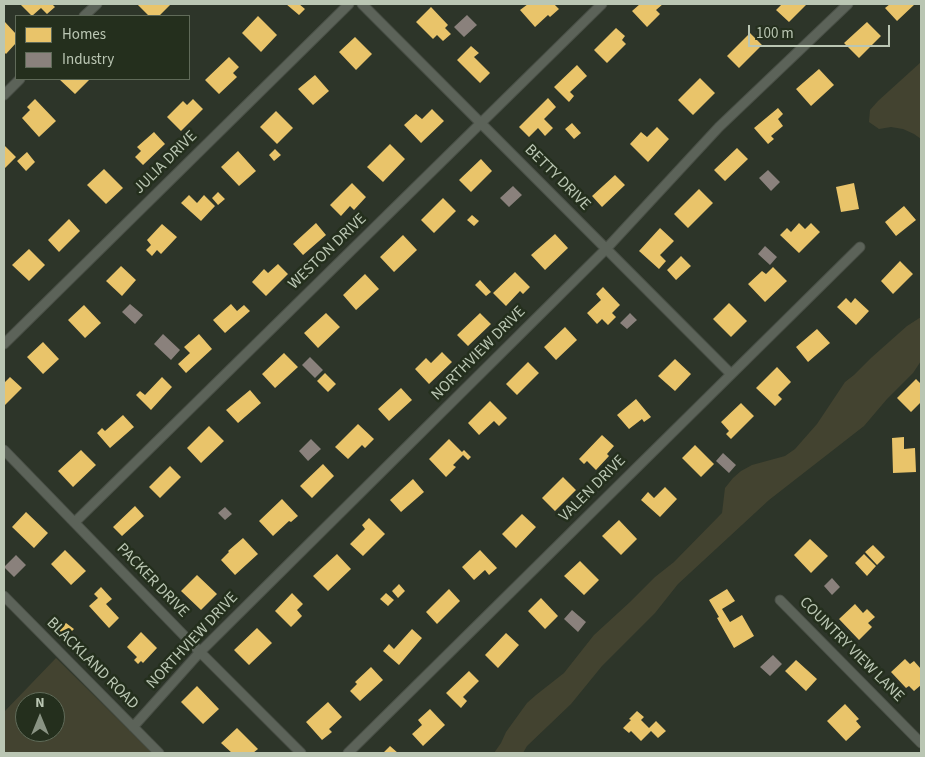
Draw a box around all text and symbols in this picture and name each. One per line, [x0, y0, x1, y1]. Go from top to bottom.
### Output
legend [15, 15, 190, 80]
scale bar [750, 15, 892, 47]
text: 100 m [756, 23, 794, 44]
text: Homes [62, 24, 106, 45]
text: Industry [62, 49, 114, 70]
street label: JULIA DRIVE [130, 127, 202, 199]
street label: BETTY DRIVE [520, 141, 594, 215]
street label: WESTON DRIVE [285, 210, 371, 294]
street label: NORTHVIEW DRIVE [428, 303, 530, 405]
street label: VALEN DRIVE [556, 452, 630, 526]
street label: PACKER DRIVE [112, 540, 192, 622]
street label: NORTHVIEW DRIVE [143, 589, 243, 693]
street label: COUNTRY VIEW LANE [795, 594, 907, 706]
street label: BLACKLAND ROAD [42, 614, 142, 714]
north arrow [15, 692, 65, 742]
text: N [35, 693, 45, 713]

